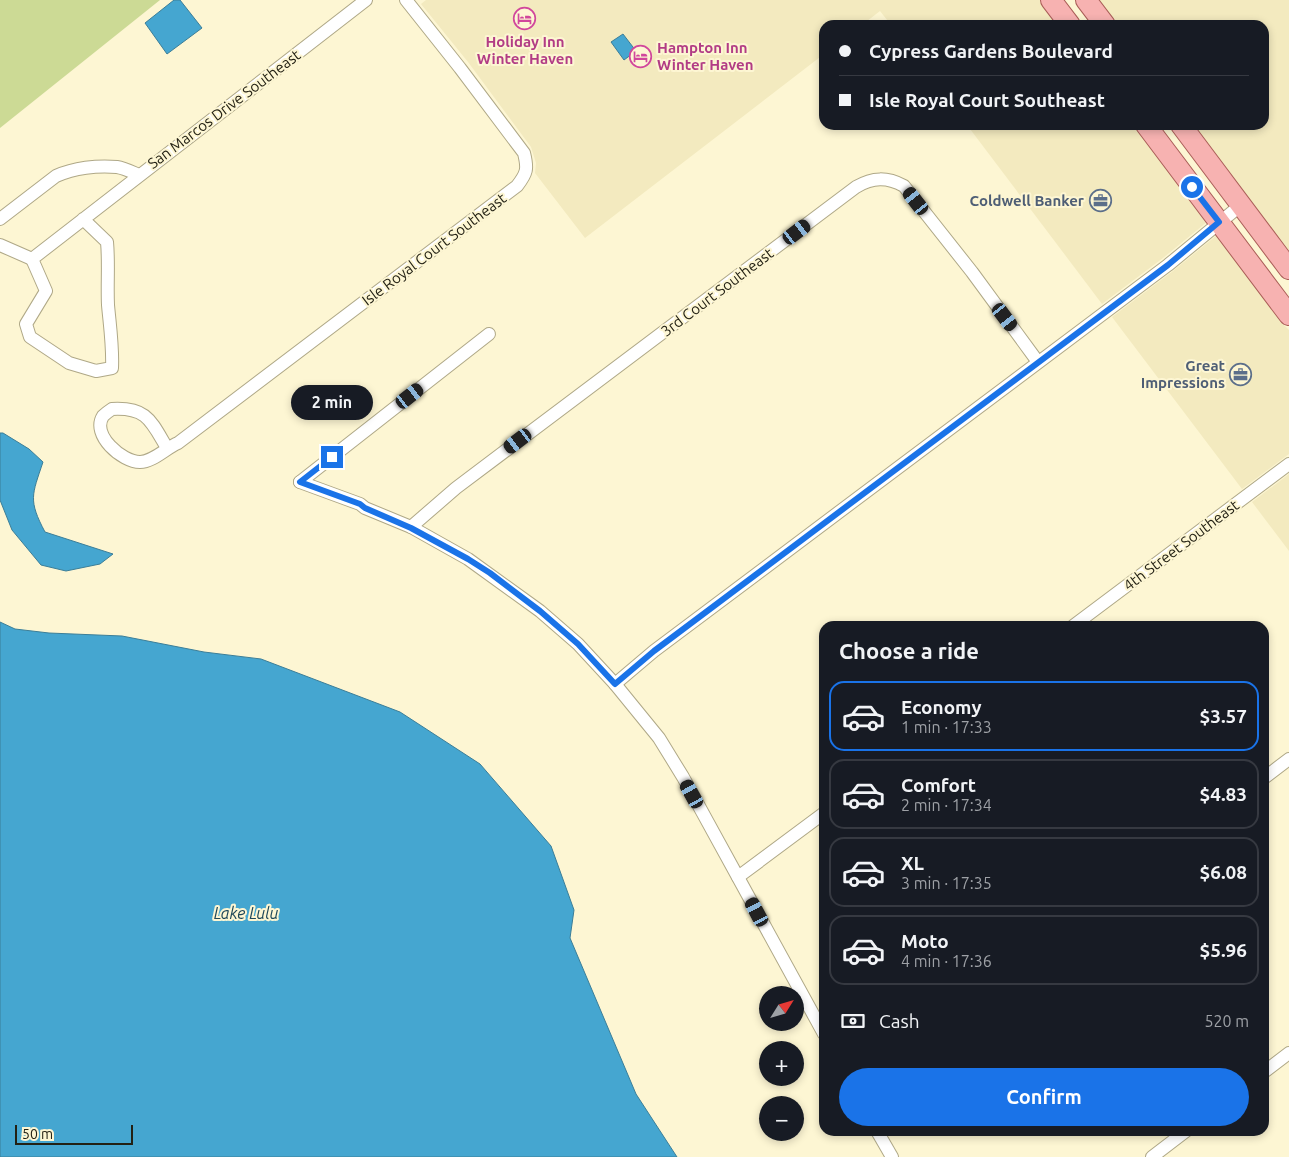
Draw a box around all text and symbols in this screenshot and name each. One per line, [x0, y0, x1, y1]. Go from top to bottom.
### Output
hotel icon: Holiday Inn Winter Haven [513, 6, 537, 30]
place label: Holiday Inn Winter Haven [477, 33, 573, 67]
place label: Hampton Inn Winter Haven [657, 39, 753, 73]
text: Cypress Gardens Boulevard [869, 40, 1113, 62]
hotel icon: Hampton Inn Winter Haven [629, 44, 653, 68]
street label: San Marcos Drive Southeast [144, 46, 304, 172]
text: Isle Royal Court Southeast [869, 89, 1105, 111]
route start [1181, 176, 1203, 198]
car [900, 185, 931, 217]
office icon: Coldwell Banker [1088, 188, 1112, 212]
street label: Isle Royal Court Southeast [359, 189, 509, 309]
place label: Coldwell Banker [970, 192, 1085, 209]
car [780, 217, 813, 247]
street label: 3rd Court Southeast [658, 244, 776, 340]
car [989, 301, 1020, 333]
place label: Great Impressions [1141, 357, 1226, 391]
office icon: Great Impressions [1229, 362, 1253, 386]
car [393, 381, 426, 411]
callout: 2 min [291, 384, 373, 420]
text: 2 min [312, 393, 352, 411]
car [501, 426, 534, 456]
route end [321, 446, 343, 468]
street label: 4th Street Southeast [1120, 496, 1242, 594]
text: Choose a ride [839, 638, 979, 663]
icon: car [841, 694, 886, 739]
text: Economy [901, 696, 982, 718]
text: $3.57 [1199, 705, 1247, 727]
text: 1 min · 17:33 [901, 718, 992, 736]
icon: car [841, 772, 886, 817]
text: Comfort [901, 774, 976, 796]
car [678, 777, 705, 811]
text: $4.83 [1199, 783, 1247, 805]
text: 2 min · 17:34 [901, 796, 992, 814]
icon: car [841, 850, 886, 895]
text: XL [901, 852, 924, 874]
text: $6.08 [1199, 861, 1247, 883]
text: 3 min · 17:35 [901, 874, 992, 892]
car [743, 895, 770, 929]
water label: Lake Lulu [214, 904, 279, 922]
icon: car [841, 928, 886, 973]
text: Moto [901, 930, 949, 952]
text: $5.96 [1199, 939, 1247, 961]
text: 4 min · 17:36 [901, 952, 992, 970]
north arrow [759, 986, 804, 1031]
map controls [759, 986, 804, 1141]
icon: cash [839, 1007, 867, 1035]
text: Cash [879, 1010, 920, 1032]
text: 520 m [1204, 1012, 1249, 1030]
button: + [759, 1041, 804, 1086]
button: Confirm [839, 1068, 1249, 1126]
button: − [759, 1096, 804, 1141]
scale bar [15, 1122, 132, 1145]
text: 50 m [22, 1126, 53, 1142]

